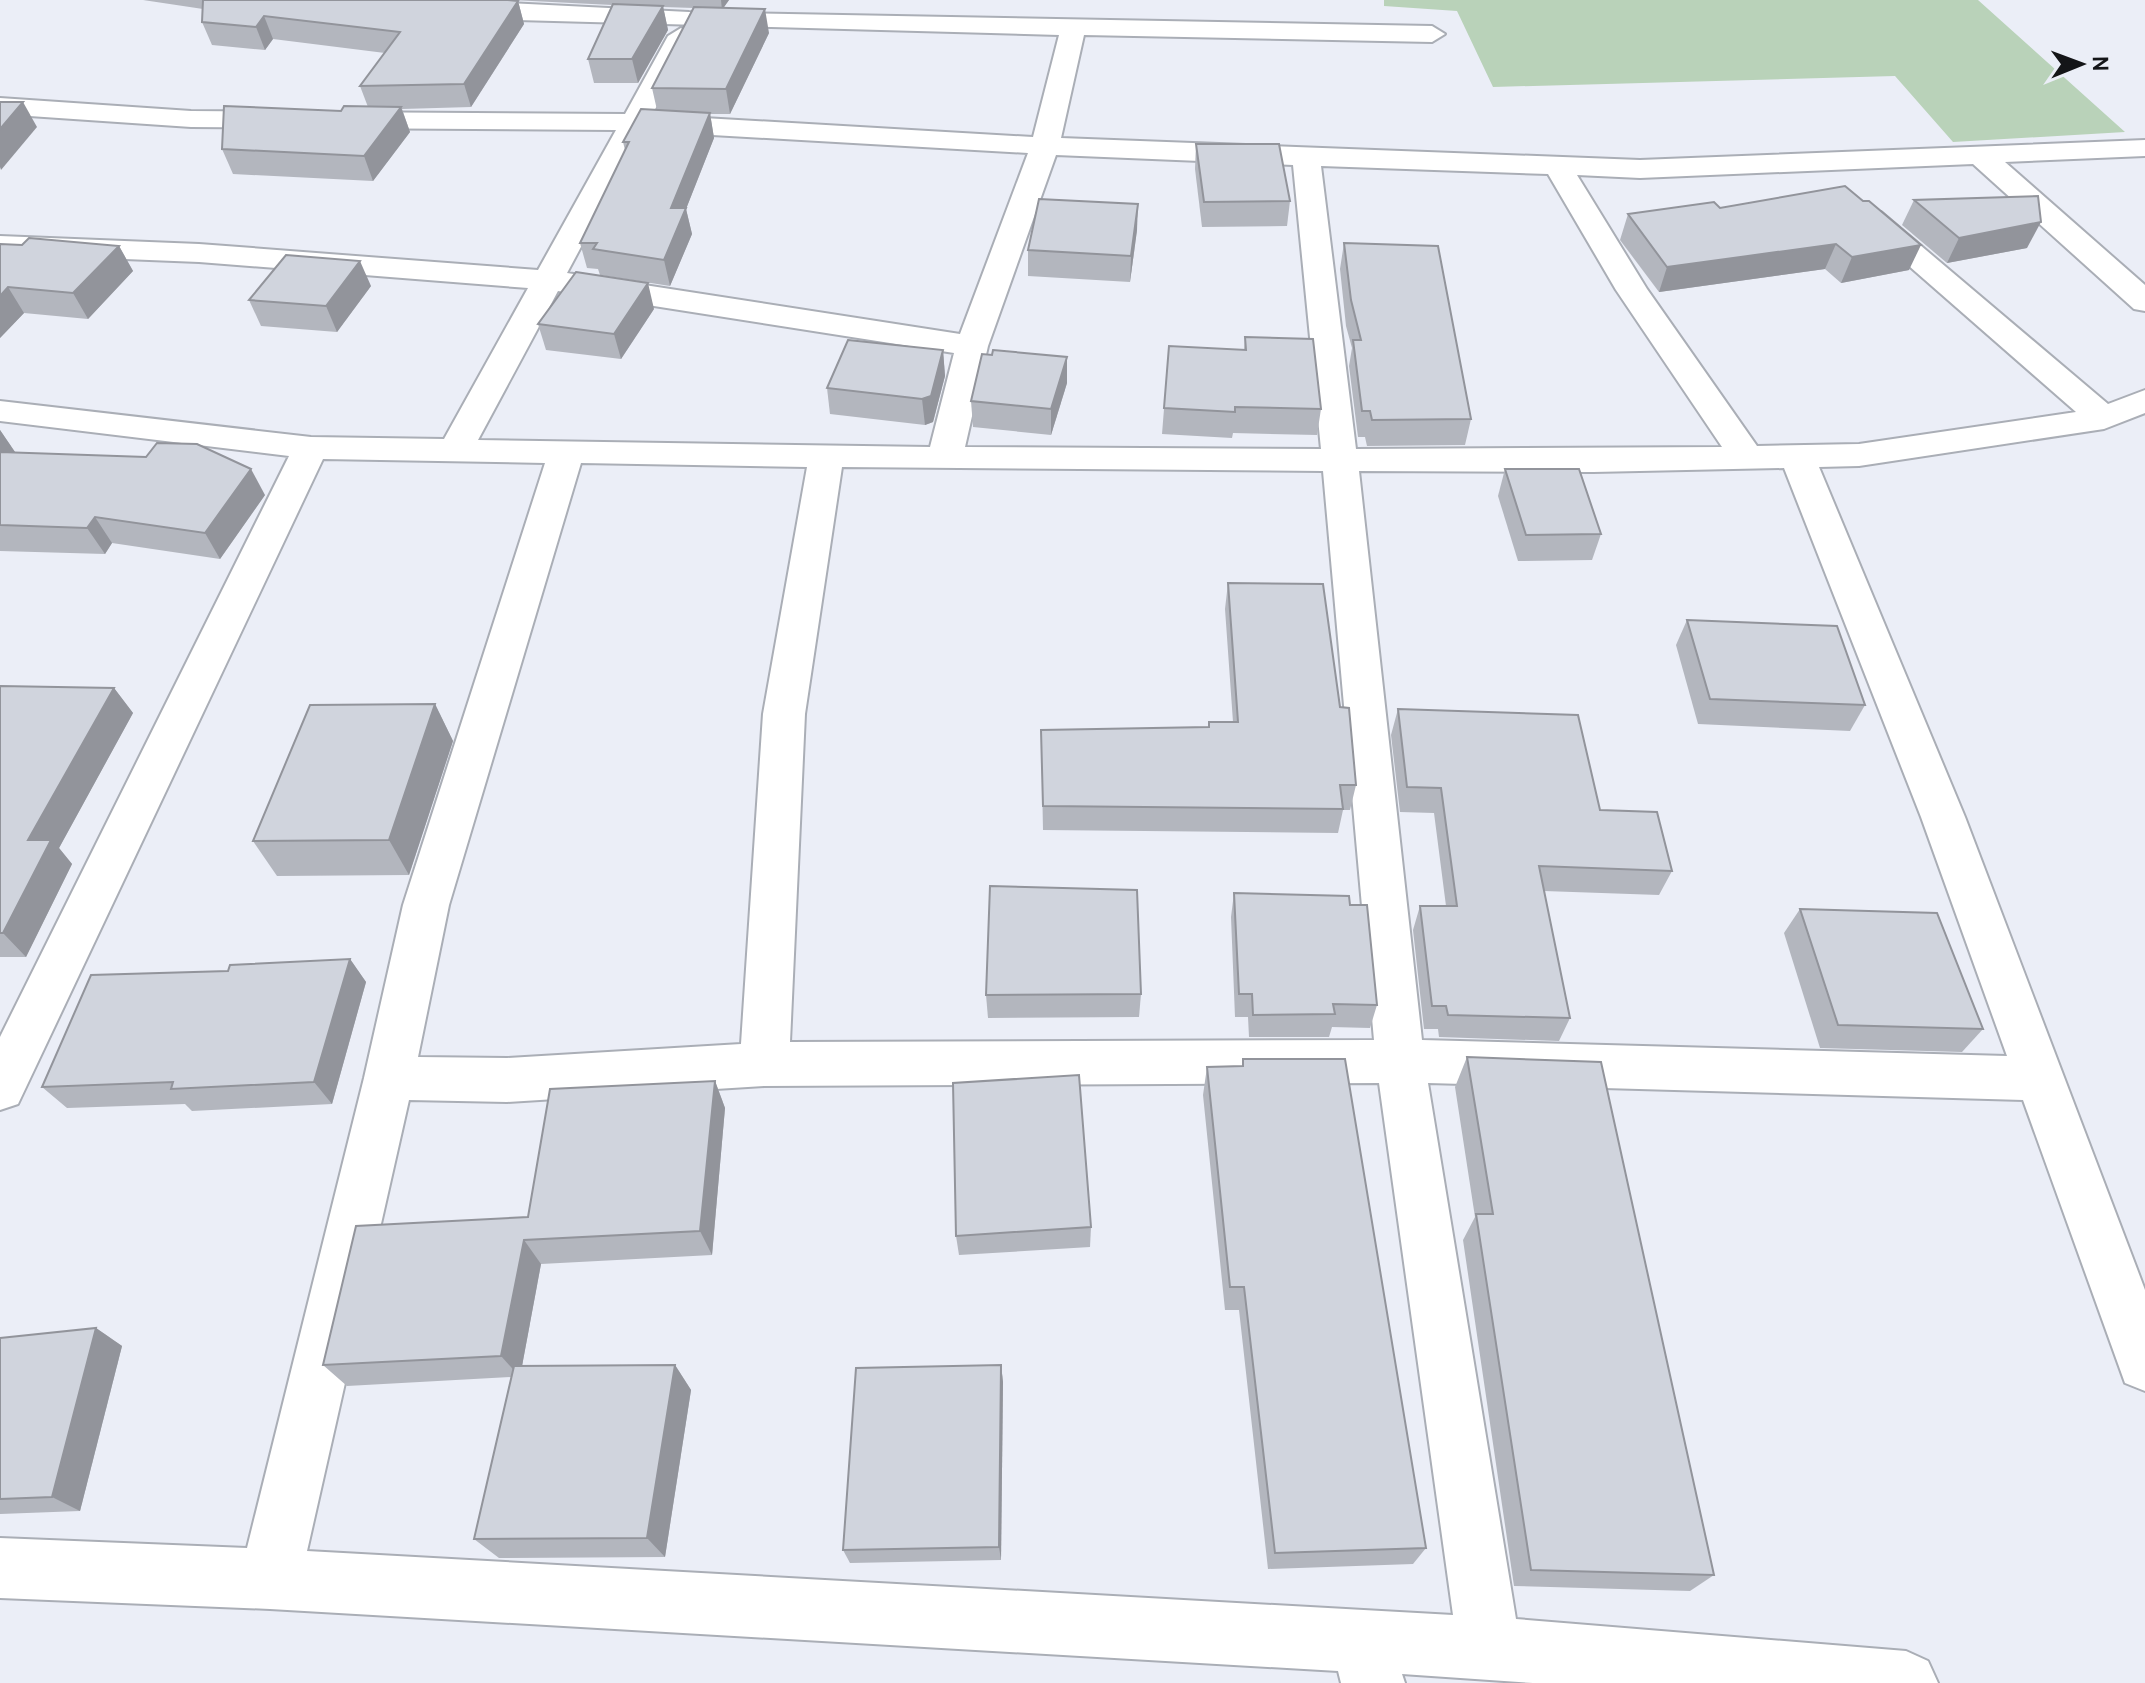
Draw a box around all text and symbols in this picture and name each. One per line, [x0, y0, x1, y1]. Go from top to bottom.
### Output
north arrow [2041, 24, 2121, 104]
text: N [2087, 56, 2114, 72]

